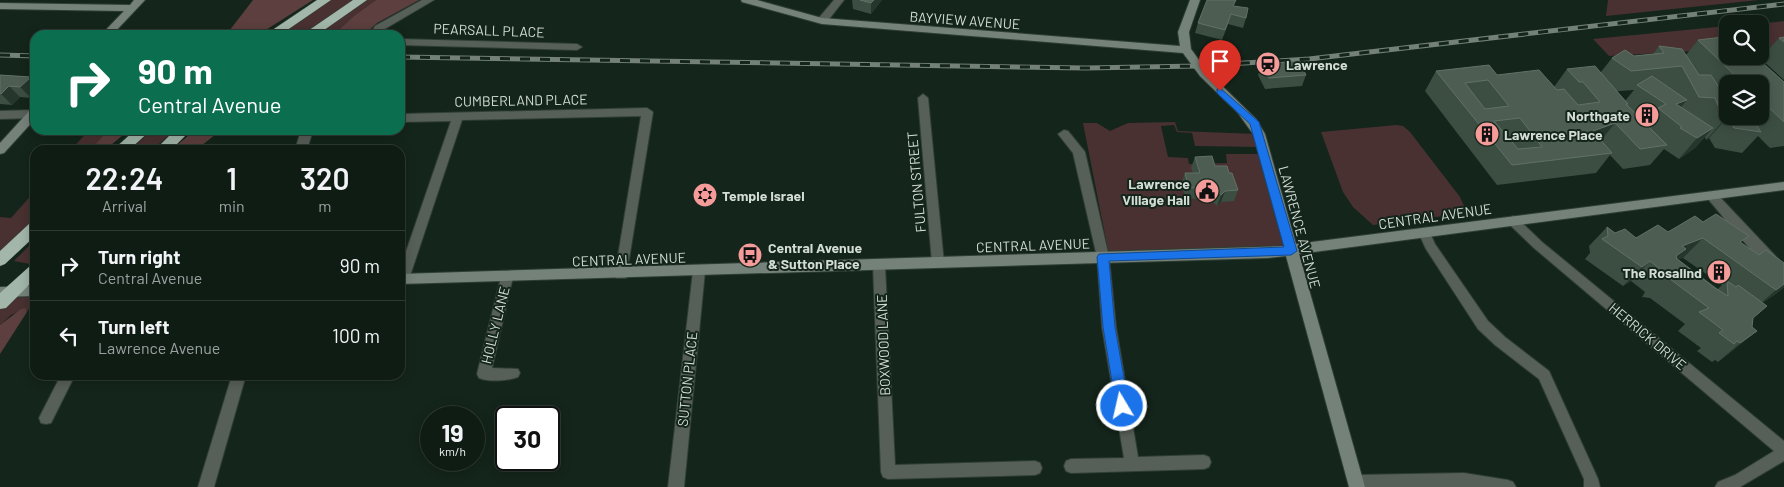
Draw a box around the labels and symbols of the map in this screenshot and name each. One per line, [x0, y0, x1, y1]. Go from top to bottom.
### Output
street label: BAYVIEW AVENUE [909, 8, 1021, 32]
street label: PEARSALL PLACE [433, 20, 545, 40]
pin [1199, 40, 1241, 91]
station icon: Lawrence [1255, 51, 1281, 77]
place label: Lawrence [1286, 56, 1348, 73]
street label: CUMBERLAND PLACE [454, 90, 588, 110]
building icon: Northgate [1634, 102, 1660, 128]
place label: Northgate [1567, 107, 1630, 124]
building icon: Lawrence Place [1474, 121, 1500, 147]
place label: Lawrence Place [1504, 126, 1603, 143]
street label: FULTON STREET [903, 131, 929, 233]
street label: LAWRENCE AVENUE [1275, 164, 1325, 290]
place label: Lawrence Village Hall [1122, 175, 1190, 208]
public building icon: Lawrence Village Hall [1194, 178, 1220, 204]
synagogue icon: Temple Israel [692, 182, 718, 208]
place label: Temple Israel [722, 187, 805, 204]
street label: CENTRAL AVENUE [1377, 200, 1493, 232]
street label: CENTRAL AVENUE [976, 235, 1090, 255]
place label: Central Avenue & Sutton Place [768, 239, 862, 272]
bus stop icon: Central Avenue & Sutton Place [737, 242, 763, 268]
street label: CENTRAL AVENUE [572, 249, 686, 269]
building icon: The Rosalind [1706, 259, 1732, 285]
place label: The Rosalind [1623, 264, 1702, 281]
street label: HOLLY LANE [477, 285, 513, 365]
street label: BOXWOOD LANE [873, 294, 893, 396]
street label: HERRICK DRIVE [1606, 299, 1690, 373]
street label: SUTTON PLACE [674, 331, 700, 427]
position arrow [1095, 379, 1147, 431]
speed limit sign: 30 [495, 406, 560, 471]

